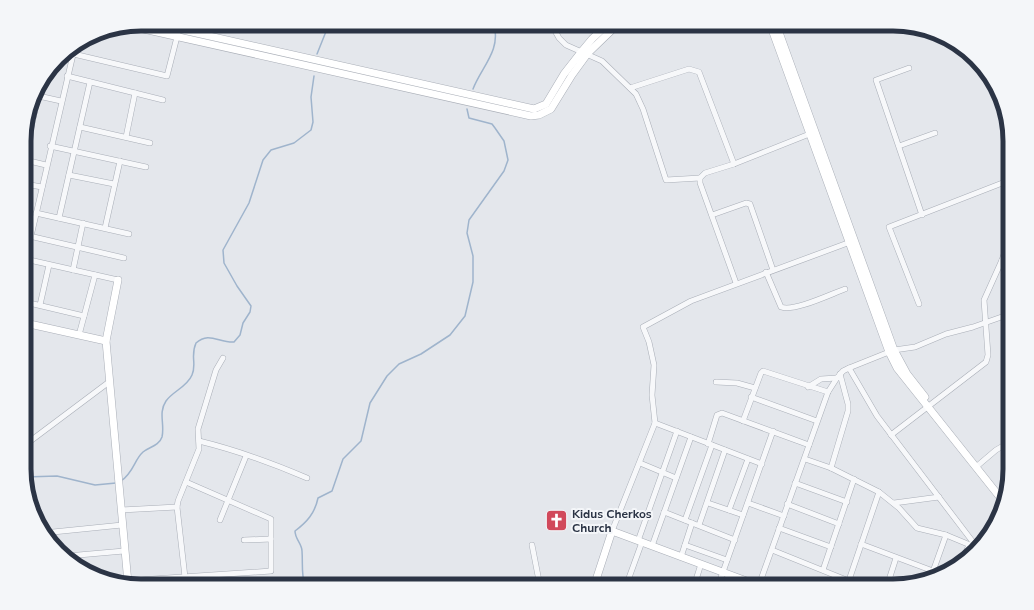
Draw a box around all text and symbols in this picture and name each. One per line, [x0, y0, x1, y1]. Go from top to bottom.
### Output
place label: Kidus Cherkos Church [572, 506, 652, 536]
church icon: Kidus Cherkos Church [543, 508, 569, 534]

